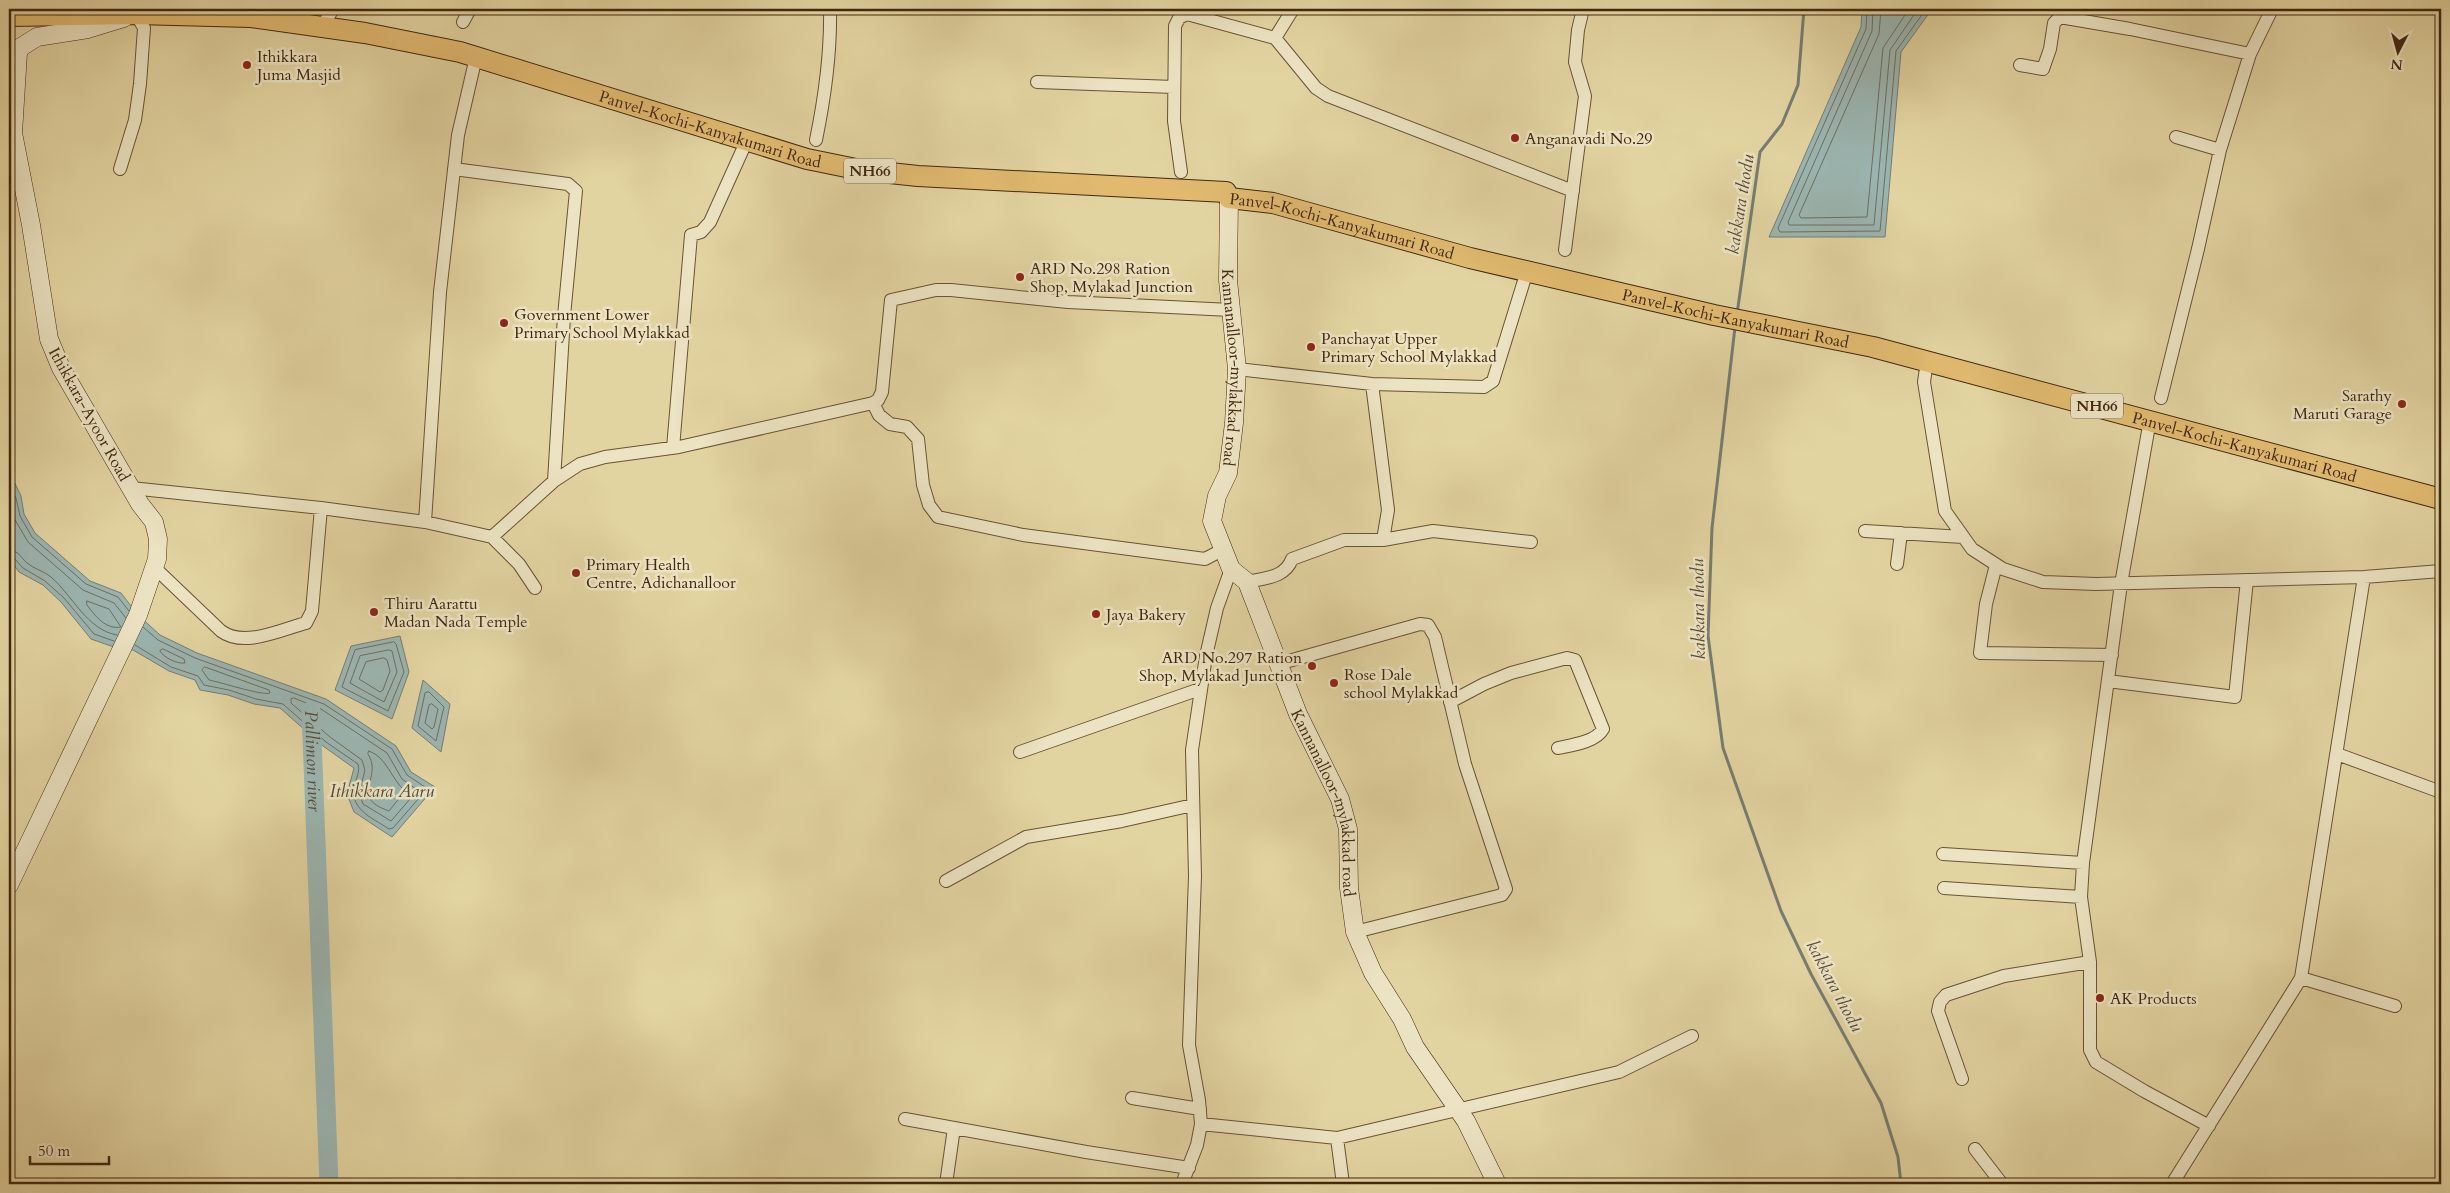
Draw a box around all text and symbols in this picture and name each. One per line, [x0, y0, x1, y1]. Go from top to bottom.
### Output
north arrow [2372, 28, 2422, 78]
place label: Ithikkara Juma Masjid [255, 46, 341, 86]
text: N [2390, 54, 2404, 75]
marker: Ithikkara Juma Masjid [241, 59, 253, 71]
street label: Panvel-Kochi-Kanyakumari Road [596, 86, 824, 174]
place label: Anganavadi No.29 [1525, 128, 1652, 150]
marker: Anganavadi No.29 [1509, 132, 1521, 144]
water label: kakkara thodu [1720, 152, 1761, 256]
road number: NH66 [844, 158, 896, 184]
street label: Panvel-Kochi-Kanyakumari Road [1228, 188, 1457, 265]
place label: ARD No.298 Ration Shop, Mylakad Junction [1030, 258, 1193, 298]
street label: Kannanalloor-mylakkad road [1216, 269, 1247, 468]
marker: ARD No.298 Ration Shop, Mylakad Junction [1014, 271, 1026, 283]
street label: Panvel-Kochi-Kanyakumari Road [1620, 284, 1851, 354]
place label: Government Lower Primary School Mylakkad [514, 304, 690, 344]
marker: Government Lower Primary School Mylakkad [498, 317, 510, 329]
place label: Panchayat Upper Primary School Mylakkad [1321, 328, 1497, 368]
marker: Panchayat Upper Primary School Mylakkad [1305, 341, 1317, 353]
street label: Ithikkara-Ayoor Road [43, 343, 135, 486]
place label: Sarathy Maruti Garage [2293, 385, 2393, 425]
road number: NH66 [2071, 394, 2123, 418]
marker: Sarathy Maruti Garage [2396, 398, 2408, 410]
street label: Panvel-Kochi-Kanyakumari Road [2130, 407, 2359, 488]
place label: Primary Health Centre, Adichanalloor [586, 554, 736, 594]
water label: kakkara thodu [1685, 558, 1712, 660]
marker: Primary Health Centre, Adichanalloor [570, 567, 582, 579]
place label: Thiru Aarattu Madan Nada Temple [384, 593, 527, 633]
place label: Jaya Bakery [1104, 604, 1186, 626]
marker: Thiru Aarattu Madan Nada Temple [368, 606, 380, 618]
marker: Jaya Bakery [1090, 608, 1102, 620]
place label: ARD No.297 Ration Shop, Mylakad Junction [1139, 647, 1302, 687]
marker: ARD No.297 Ration Shop, Mylakad Junction [1306, 660, 1318, 672]
place label: Rose Dale school Mylakkad [1344, 664, 1459, 704]
marker: Rose Dale school Mylakkad [1328, 677, 1340, 689]
street label: Kannanalloor-mylakkad road [1285, 705, 1360, 899]
water label: Pallimon river [298, 710, 327, 813]
water label: Ithikkara Aaru [330, 779, 434, 804]
water label: kakkara thodu [1800, 936, 1869, 1037]
place label: AK Products [2110, 988, 2197, 1010]
marker: AK Products [2094, 992, 2106, 1004]
scale bar [30, 1133, 109, 1165]
text: 50 m [38, 1141, 70, 1161]

